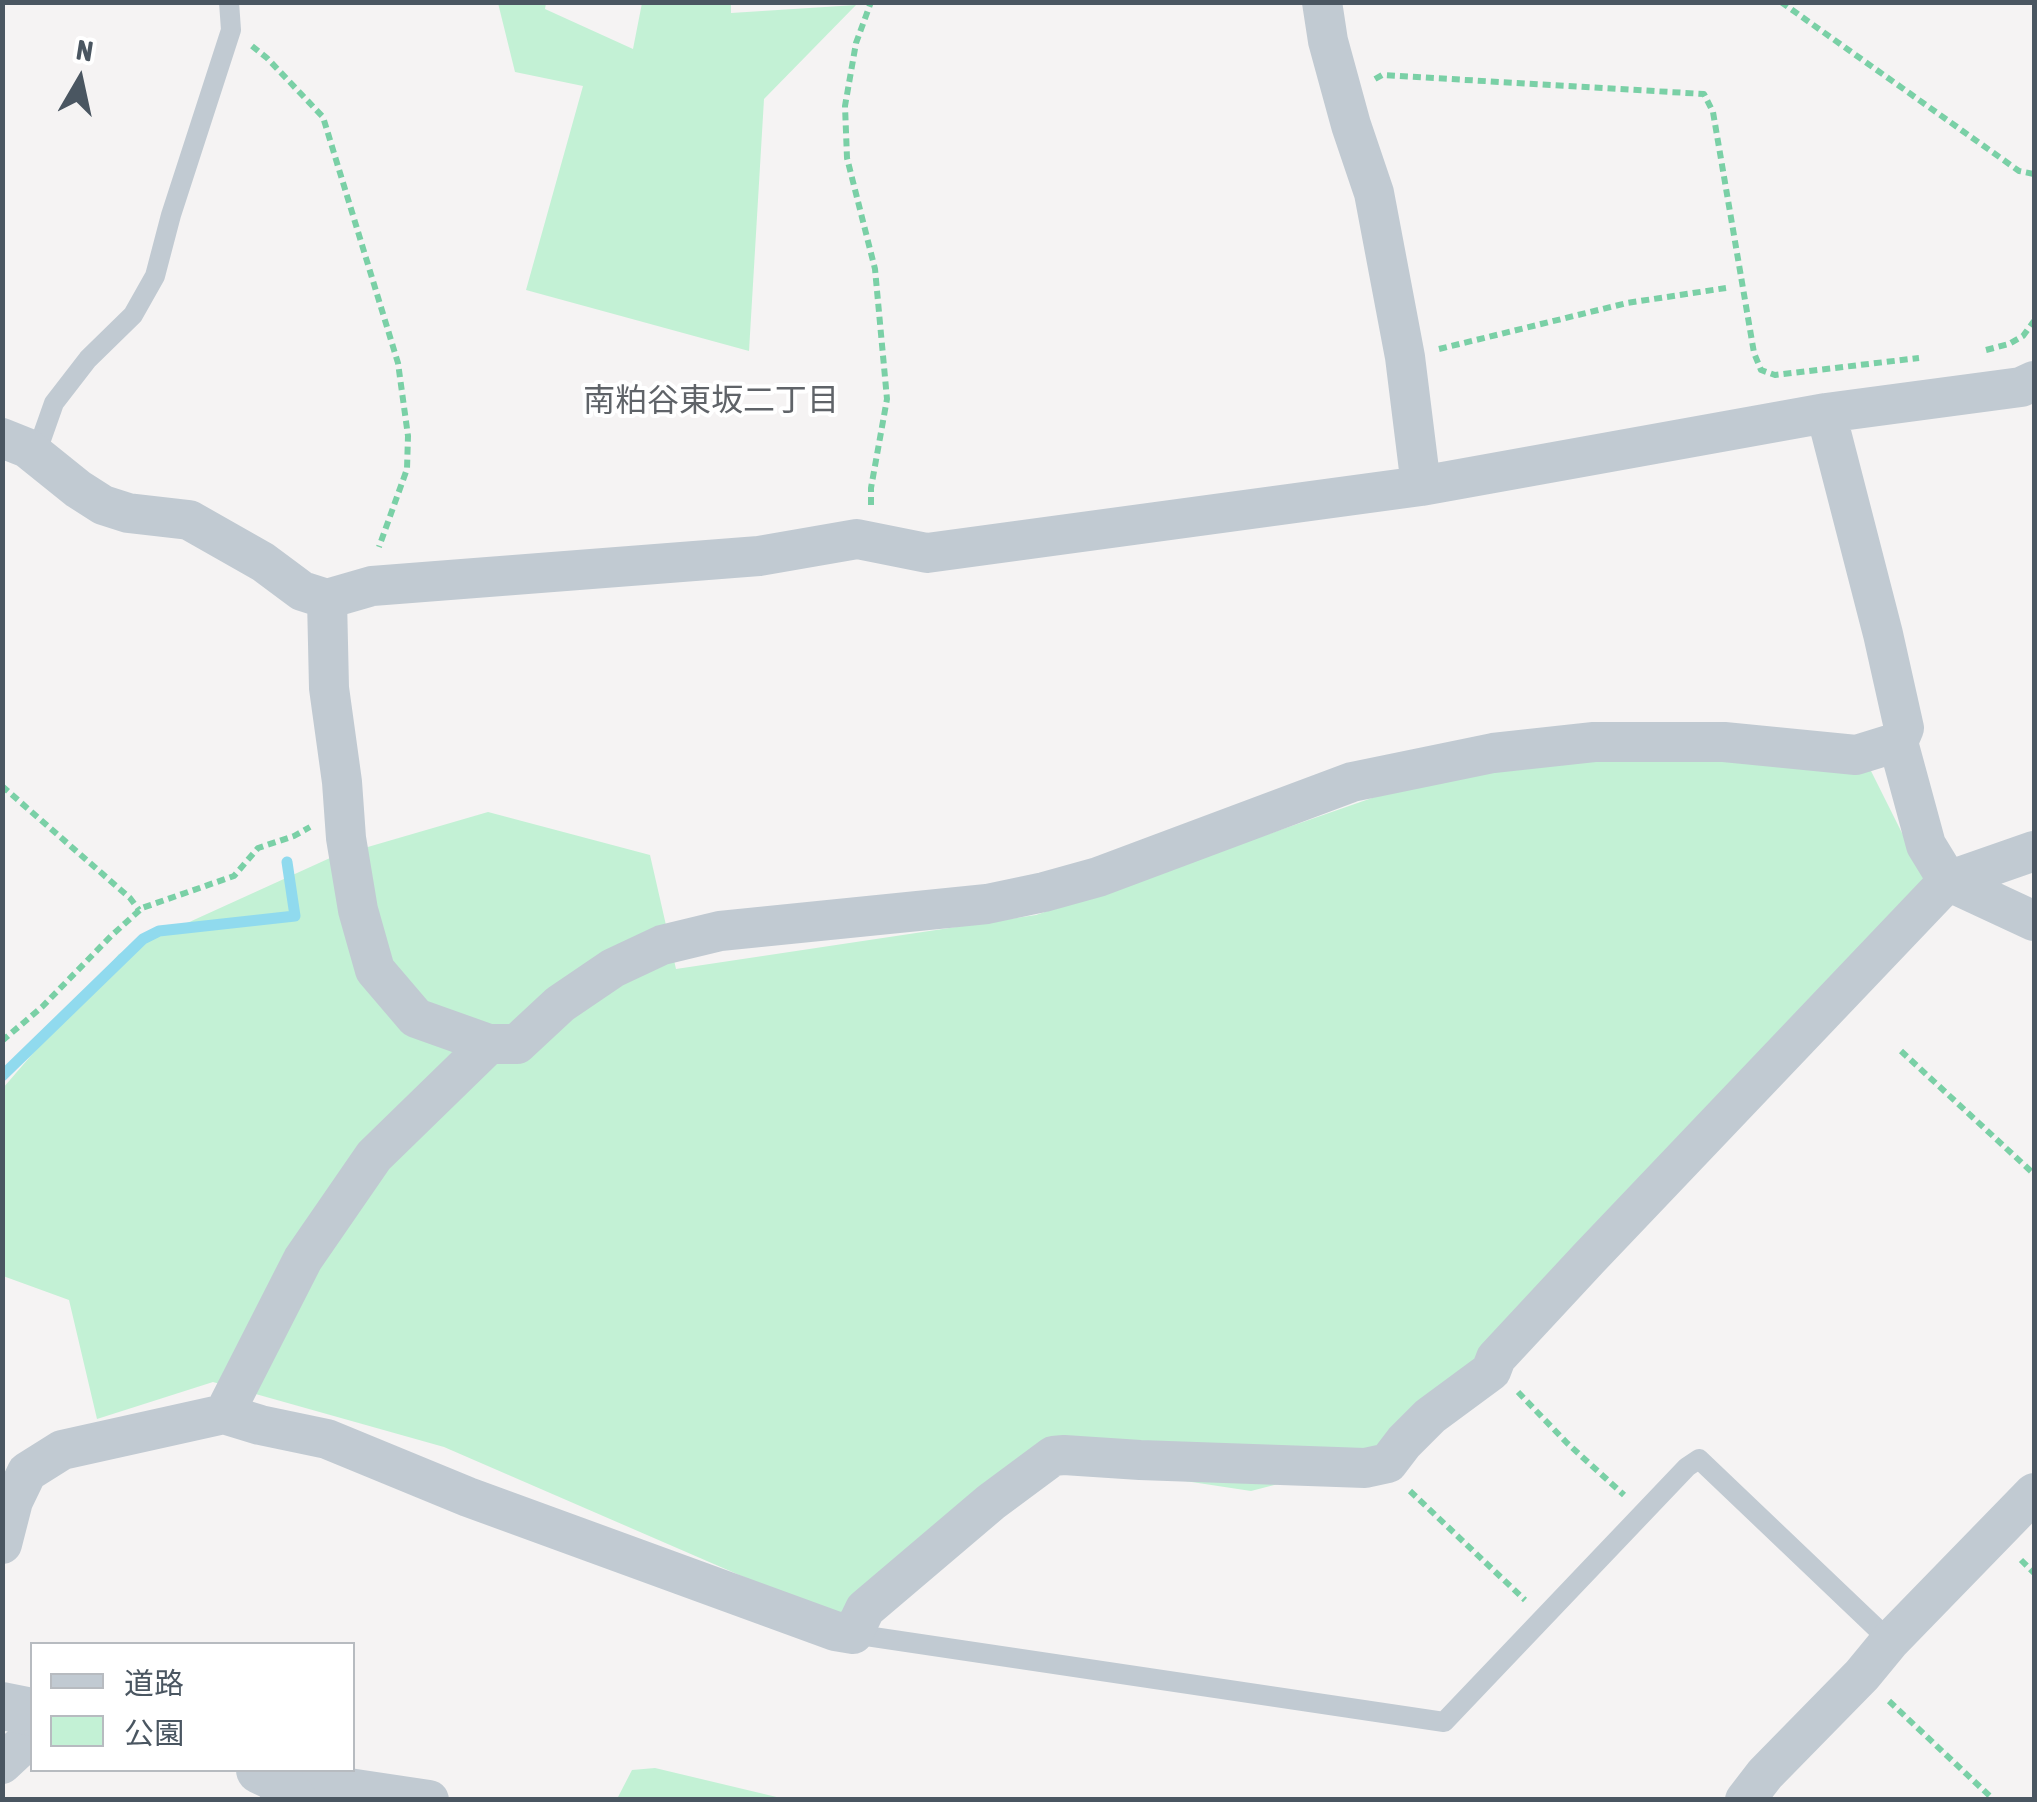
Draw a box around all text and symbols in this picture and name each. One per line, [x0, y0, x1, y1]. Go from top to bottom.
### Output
north arrow [30, 30, 130, 130]
text: N [74, 33, 95, 67]
district label: 南粕谷東坂二丁目 [583, 382, 839, 420]
legend [30, 1642, 355, 1772]
text: 道路 [124, 1666, 184, 1700]
text: 公園 [124, 1716, 184, 1750]

